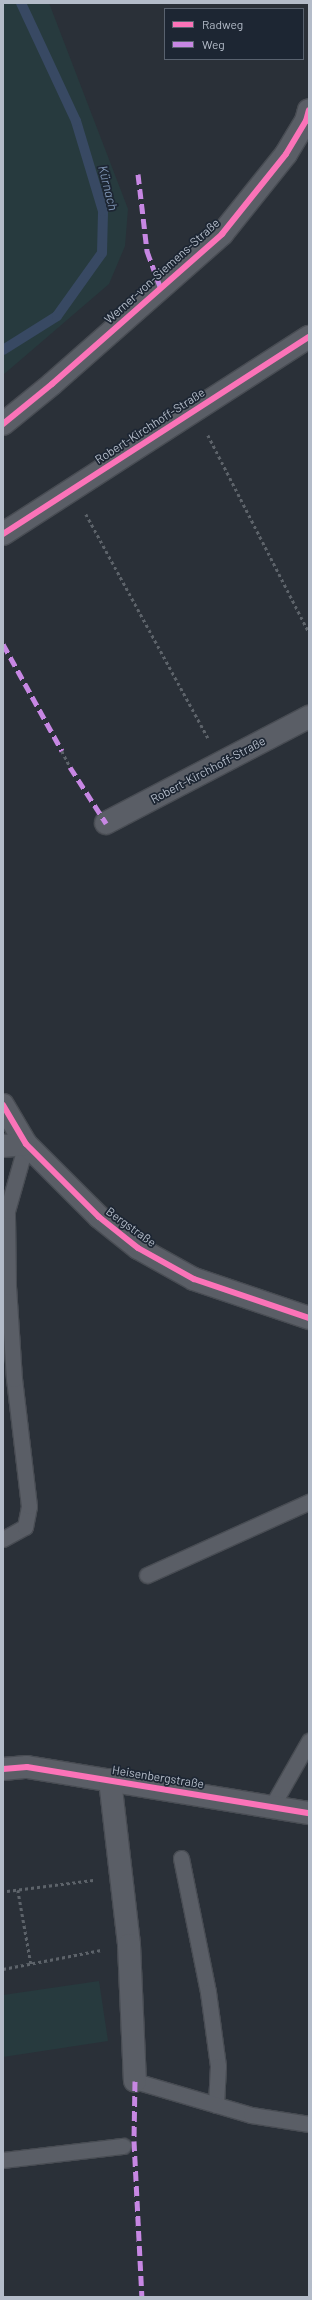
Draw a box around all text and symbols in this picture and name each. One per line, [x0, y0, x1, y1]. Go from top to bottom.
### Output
legend [164, 8, 304, 60]
text: Radweg [202, 17, 243, 31]
text: Weg [202, 37, 225, 51]
water label: Kürnach [95, 164, 121, 212]
street label: Werner-von-Siemens-Straße [101, 215, 223, 327]
street label: Robert-Kirchhoff-Straße [92, 385, 208, 467]
street label: Robert-Kirchhoff-Straße [148, 734, 268, 806]
street label: Bergstraße [103, 1204, 159, 1250]
street label: Heisenbergstraße [111, 1763, 205, 1791]

